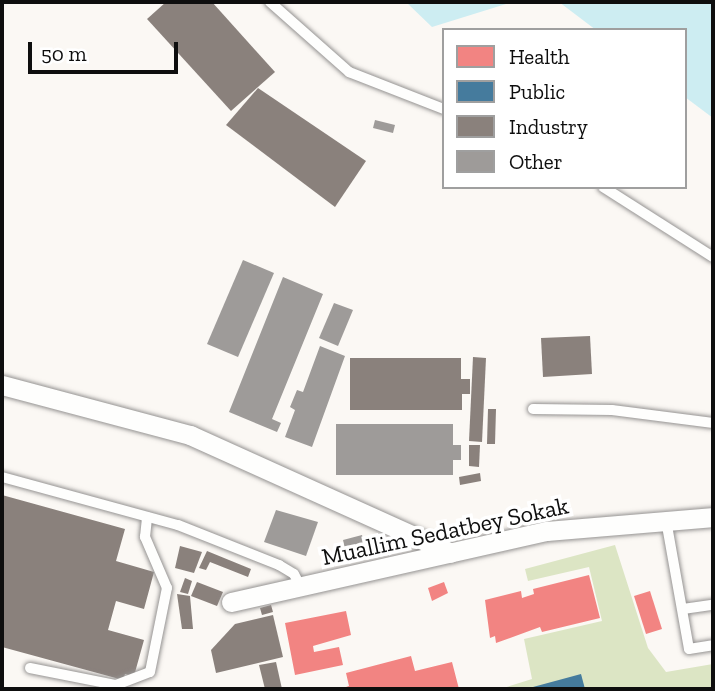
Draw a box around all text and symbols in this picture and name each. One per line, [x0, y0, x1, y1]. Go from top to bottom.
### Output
scale bar [32, 28, 182, 72]
legend [442, 28, 687, 189]
text: 50 m [41, 41, 87, 66]
text: Health [509, 44, 570, 69]
text: Public [509, 79, 565, 104]
text: Industry [509, 114, 588, 139]
text: Other [509, 149, 563, 174]
street label: Muallim Sedatbey Sokak [319, 491, 571, 571]

